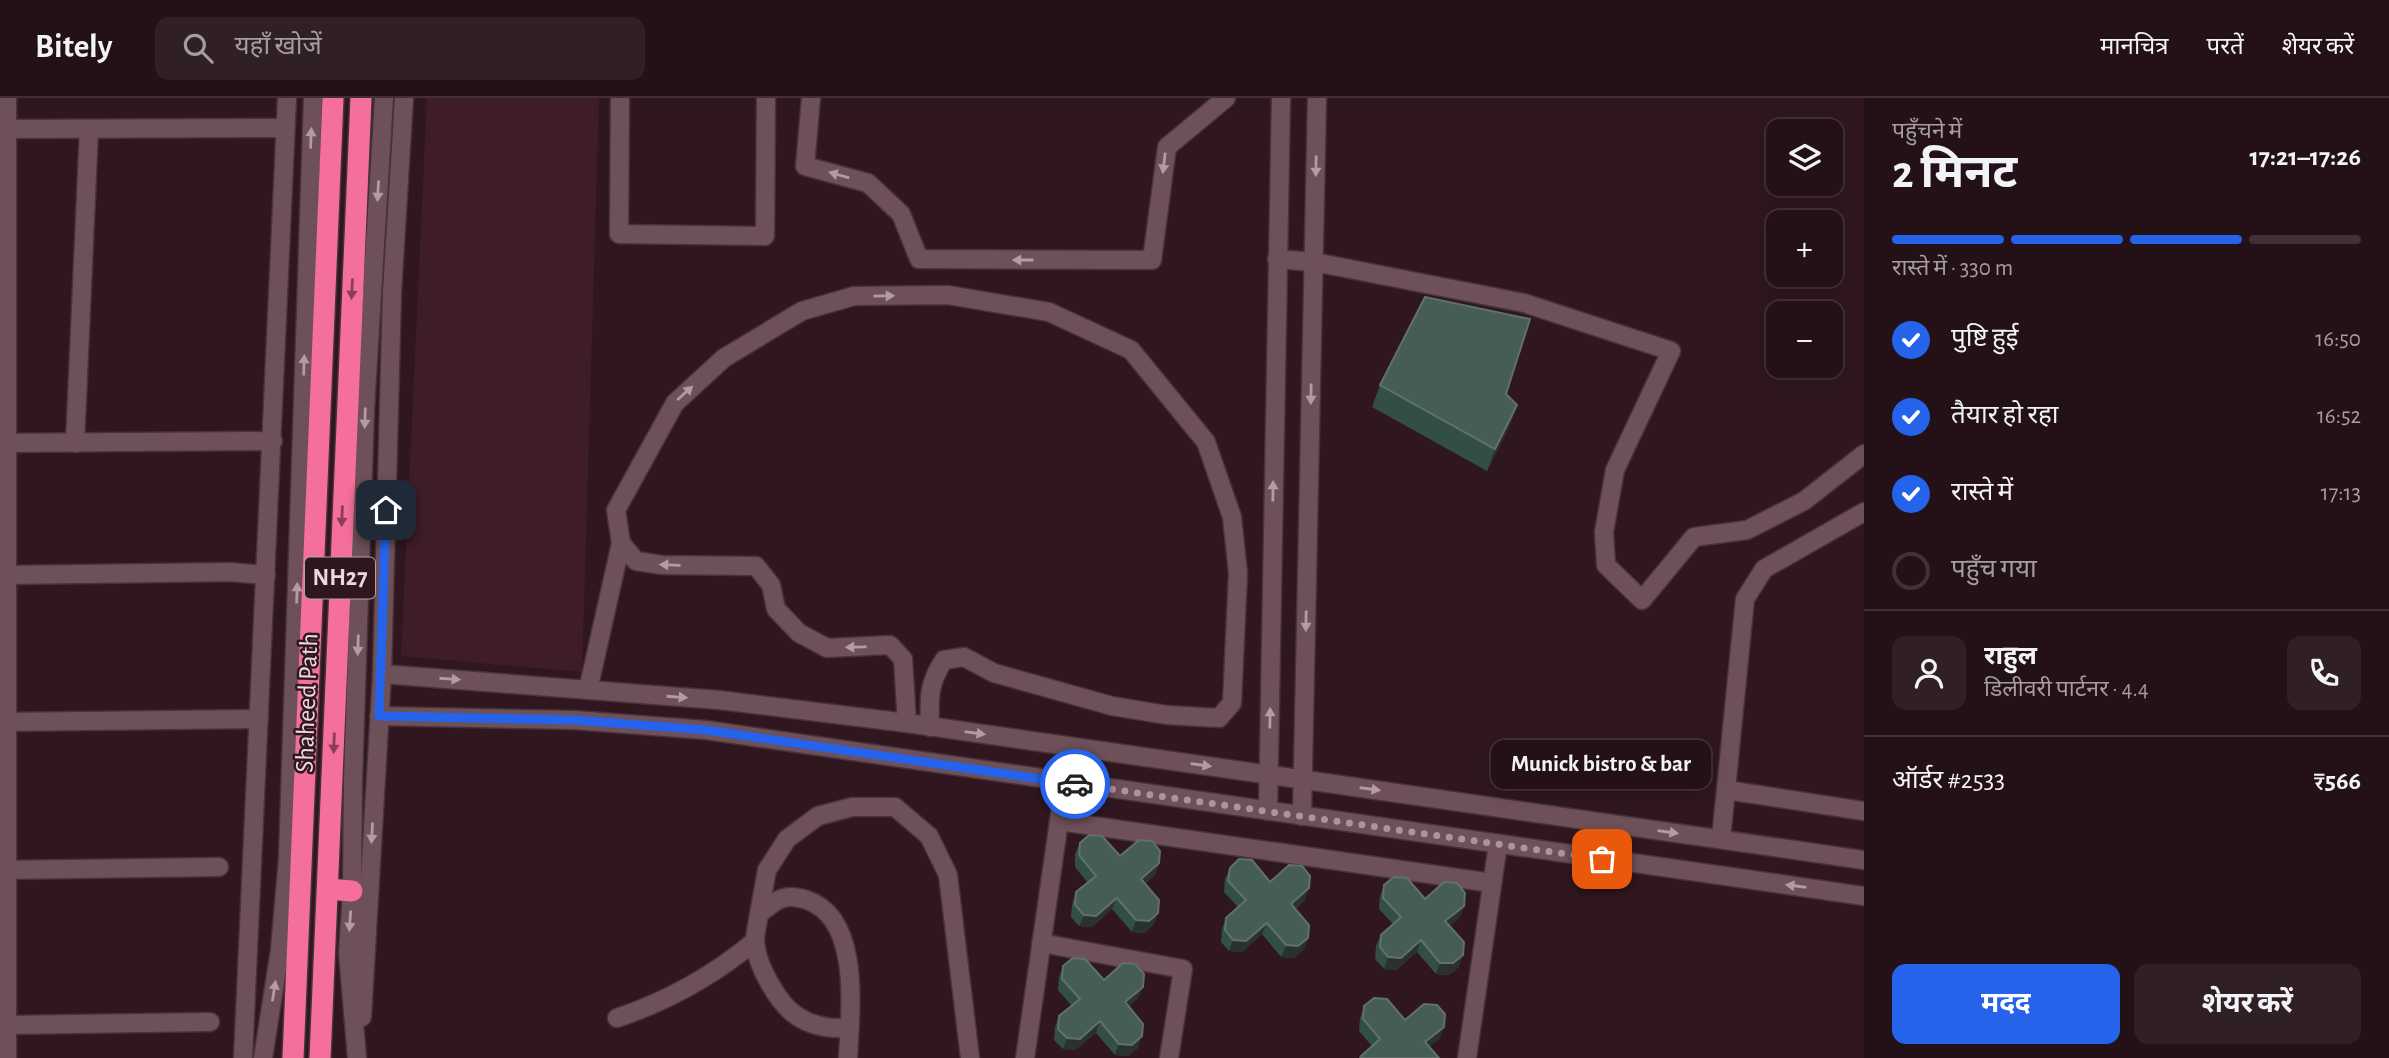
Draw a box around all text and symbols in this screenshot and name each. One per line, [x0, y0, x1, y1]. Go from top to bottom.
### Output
search box [155, 17, 645, 80]
icon: search [179, 29, 217, 67]
text: Bitely [35, 31, 113, 64]
text: यहाँ खोजें [235, 33, 322, 59]
text: मानचित्र [2100, 35, 2169, 59]
text: परतें [2207, 35, 2244, 59]
text: शेयर करें [2282, 35, 2354, 59]
map controls [1766, 119, 1843, 378]
button: layers [1766, 119, 1843, 196]
text: पहुँचने में [1892, 120, 1962, 143]
one-way arrow [306, 127, 317, 149]
text: 17:21–17:26 [2250, 144, 2361, 170]
text: 2 मिनट [1892, 150, 2017, 196]
one-way arrow [1159, 152, 1170, 174]
one-way arrow [1310, 155, 1321, 177]
one-way arrow [828, 169, 850, 180]
one-way arrow [372, 180, 383, 202]
button: + [1766, 210, 1843, 287]
one-way arrow [1011, 254, 1033, 266]
text: रास्ते में · 330 m [1892, 257, 2013, 280]
one-way arrow [347, 278, 358, 300]
one-way arrow [873, 290, 895, 302]
button: − [1766, 301, 1843, 378]
icon: check [1892, 321, 1930, 359]
text: पुष्टि हुई [1951, 325, 2019, 351]
text: 16:50 [2315, 328, 2361, 351]
one-way arrow [299, 354, 310, 376]
one-way arrow [1305, 383, 1316, 405]
one-way arrow [676, 386, 693, 402]
icon: check [1892, 398, 1930, 436]
text: तैयार हो रहा [1951, 402, 2059, 428]
text: 16:52 [2317, 405, 2361, 428]
one-way arrow [360, 407, 371, 429]
icon: check [1892, 475, 1930, 513]
text: रास्ते में [1951, 479, 2013, 505]
pin [356, 480, 416, 540]
one-way arrow [1267, 480, 1279, 502]
text: 17:13 [2321, 482, 2361, 505]
icon: home [367, 491, 405, 529]
one-way arrow [336, 505, 348, 527]
text: पहुँच गया [1951, 556, 2037, 582]
road number: NH27 [305, 558, 375, 598]
one-way arrow [659, 559, 681, 570]
one-way arrow [291, 581, 302, 603]
one-way arrow [1300, 610, 1312, 632]
street label: Shaheed Path [292, 633, 322, 773]
one-way arrow [352, 634, 363, 656]
button: person [1892, 636, 1966, 710]
button: phone [2287, 636, 2361, 710]
one-way arrow [844, 641, 866, 653]
text: राहुल [1984, 643, 2037, 669]
one-way arrow [439, 674, 461, 685]
text: डिलीवरी पार्टनर · 4.4 [1984, 678, 2149, 701]
one-way arrow [666, 691, 688, 702]
one-way arrow [1264, 707, 1276, 729]
one-way arrow [964, 728, 986, 739]
one-way arrow [328, 732, 339, 754]
callout: Munick bistro & bar [1492, 740, 1712, 789]
courier [1040, 749, 1110, 819]
text: Munick bistro & bar [1511, 753, 1691, 776]
one-way arrow [1190, 760, 1212, 771]
icon: car [1056, 765, 1094, 803]
text: ऑर्डर #2533 [1892, 767, 2005, 793]
text: ₹566 [2314, 768, 2361, 794]
one-way arrow [1359, 784, 1381, 795]
one-way arrow [367, 822, 378, 844]
one-way arrow [1657, 827, 1679, 838]
pin [1572, 829, 1632, 889]
icon: bag [1583, 840, 1621, 878]
one-way arrow [1785, 880, 1807, 891]
one-way arrow [344, 911, 355, 933]
button: मदद [1892, 964, 2120, 1044]
button: शेयर करें [2134, 964, 2361, 1044]
one-way arrow [269, 979, 280, 1001]

